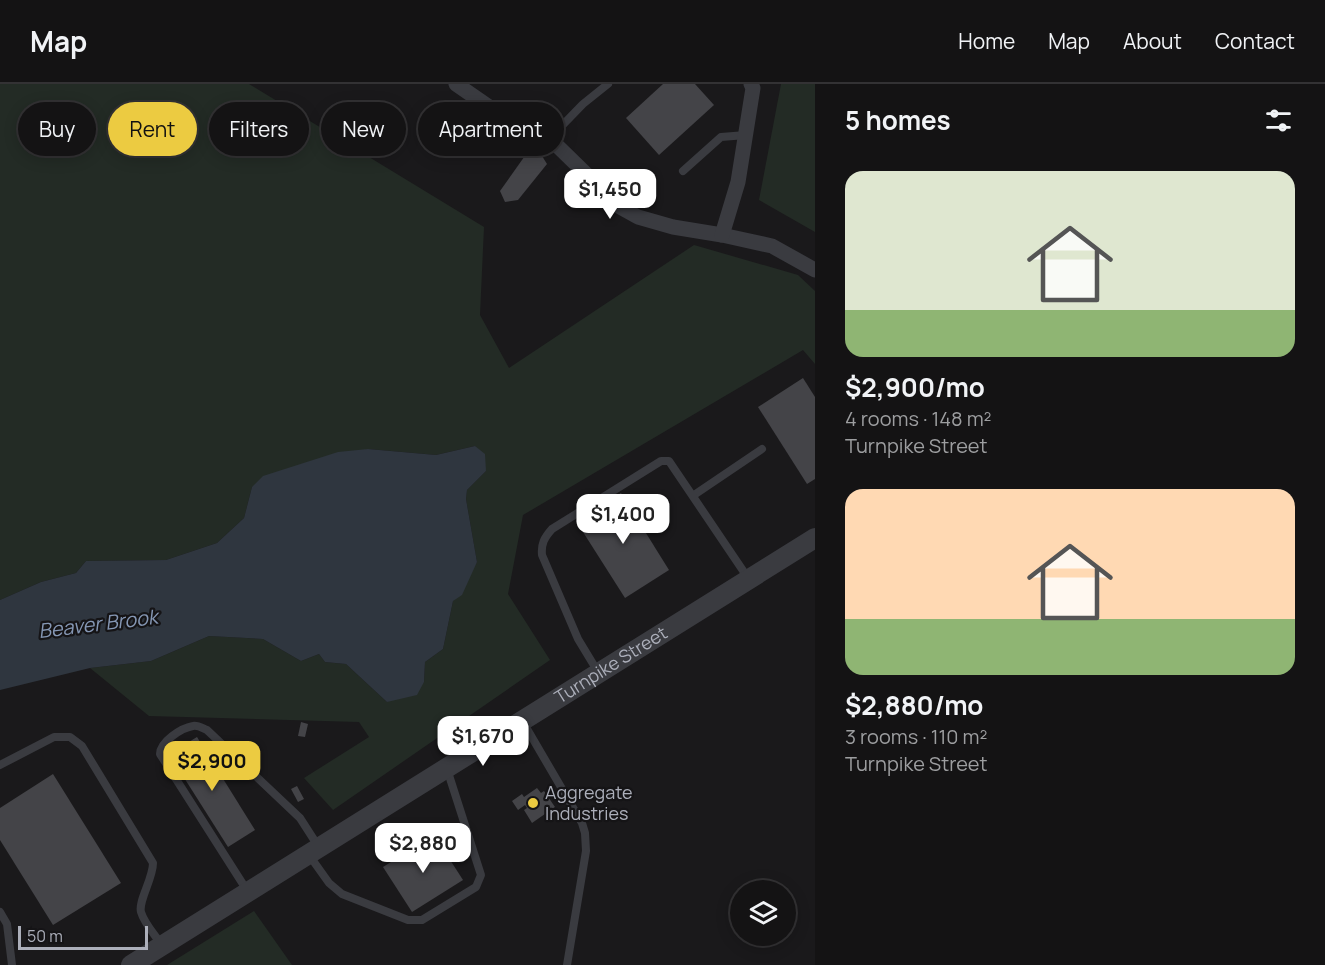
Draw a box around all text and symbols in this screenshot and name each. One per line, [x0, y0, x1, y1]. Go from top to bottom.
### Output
text: Map [30, 22, 87, 60]
text: Home [958, 27, 1015, 55]
text: Map [1048, 27, 1090, 55]
text: About [1123, 27, 1182, 55]
text: Contact [1215, 27, 1295, 55]
chip: Buy [18, 102, 96, 156]
chip: Rent [108, 102, 197, 156]
chip: Filters [209, 102, 309, 156]
chip: New [321, 102, 406, 156]
chip: Apartment [418, 102, 564, 156]
text: 5 homes [845, 102, 951, 138]
icon: filters [1262, 104, 1295, 137]
pin: $1,450 [561, 169, 659, 220]
text: $1,450 [578, 175, 642, 202]
icon: home [1016, 210, 1124, 318]
text: $2,900/mo [845, 369, 985, 405]
text: 4 rooms · 148 m² [845, 405, 992, 432]
text: Turnpike Street [845, 432, 988, 459]
pin: $1,400 [574, 494, 672, 545]
text: $1,400 [590, 500, 656, 527]
icon: home [1016, 528, 1124, 636]
water label: Beaver Brook [37, 602, 162, 644]
street label: Turnpike Street [550, 620, 671, 709]
text: $2,880/mo [845, 687, 983, 723]
pin: $1,670 [434, 716, 532, 767]
text: $1,670 [452, 722, 514, 749]
text: 3 rooms · 110 m² [845, 723, 987, 750]
pin: $2,900 [163, 741, 261, 792]
text: $2,900 [177, 747, 247, 774]
text: Turnpike Street [845, 750, 988, 777]
place label: Aggregate Industries [545, 780, 633, 825]
marker: Aggregate Industries [526, 796, 540, 810]
pin: $2,880 [374, 823, 472, 874]
text: $2,880 [389, 829, 457, 856]
map controls [730, 880, 796, 946]
button: layers [730, 880, 796, 946]
scale bar [18, 923, 148, 950]
text: 50 m [27, 925, 63, 947]

